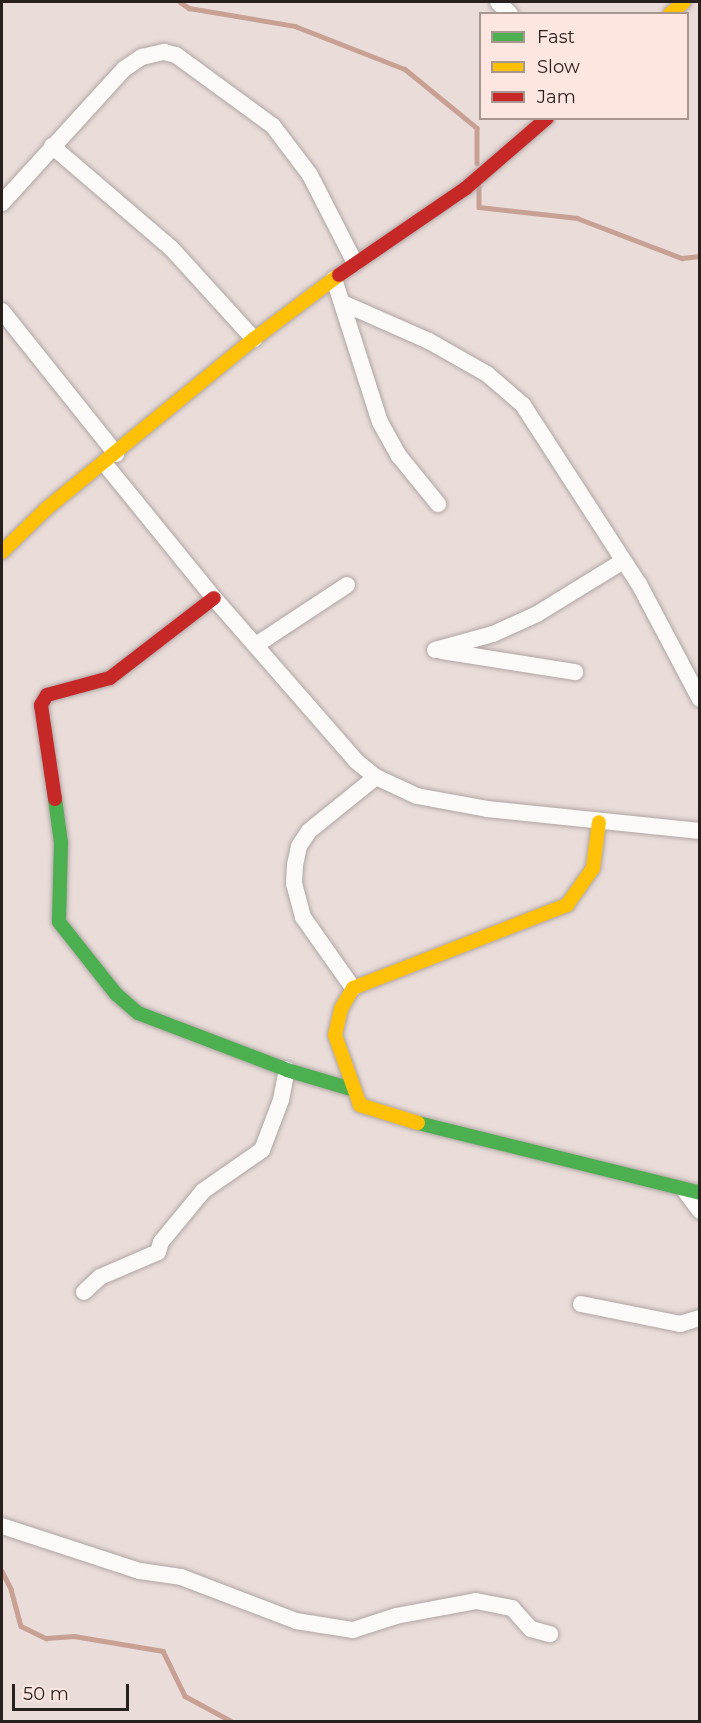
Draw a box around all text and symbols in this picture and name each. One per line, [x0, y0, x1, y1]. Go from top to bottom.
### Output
legend [479, 12, 689, 120]
text: Fast [537, 26, 575, 48]
text: Slow [537, 56, 580, 78]
text: Jam [537, 86, 576, 108]
scale bar [15, 1672, 132, 1710]
text: 50 m [23, 1683, 69, 1705]

